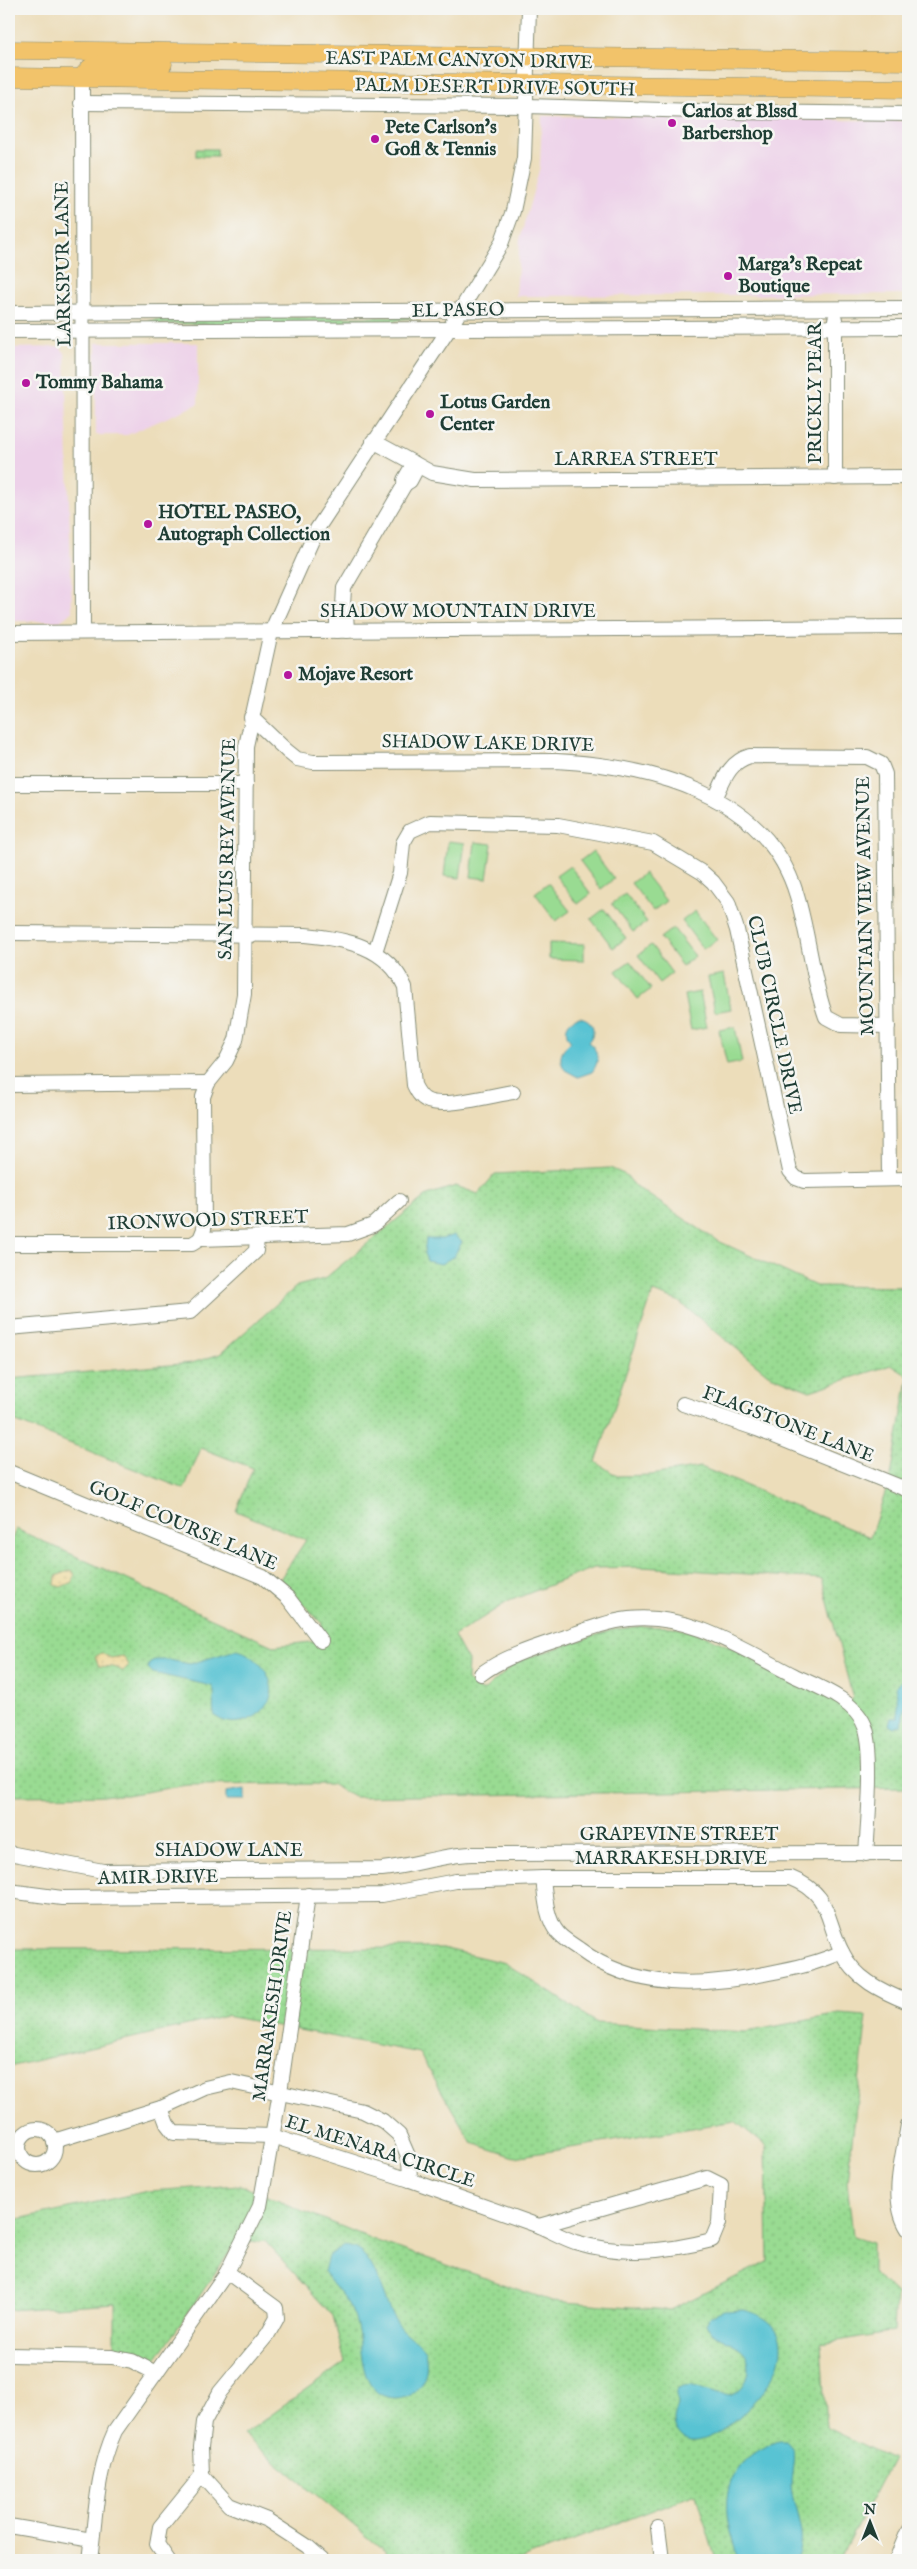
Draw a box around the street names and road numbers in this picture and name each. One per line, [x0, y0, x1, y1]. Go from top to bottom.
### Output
street label: EAST PALM CANYON DRIVE [325, 47, 593, 75]
street label: PALM DESERT DRIVE SOUTH [354, 74, 636, 102]
street label: LARKSPUR LANE [51, 181, 77, 347]
street label: EL PASEO [411, 298, 505, 324]
street label: PRICKLY PEAR [804, 321, 828, 464]
street label: LARREA STREET [554, 448, 718, 472]
street label: SHADOW MOUNTAIN DRIVE [320, 600, 596, 624]
street label: SHADOW LAKE DRIVE [382, 730, 594, 758]
street label: SAN LUIS REY AVENUE [214, 738, 242, 960]
street label: MOUNTAIN VIEW AVENUE [852, 776, 880, 1036]
street label: CLUB CIRCLE DRIVE [741, 913, 807, 1117]
street label: IRONWOOD STREET [107, 1205, 309, 1236]
street label: FLAGSTONE LANE [699, 1381, 877, 1469]
street label: GOLF COURSE LANE [85, 1475, 281, 1577]
street label: GRAPEVINE STREET [580, 1823, 778, 1847]
street label: SHADOW LANE [155, 1839, 303, 1863]
street label: MARRAKESH DRIVE [575, 1847, 767, 1871]
street label: AMIR DRIVE [97, 1865, 218, 1891]
street label: MARRAKESH DRIVE [248, 1909, 298, 2103]
street label: EL MENARA CIRCLE [282, 2110, 478, 2194]

